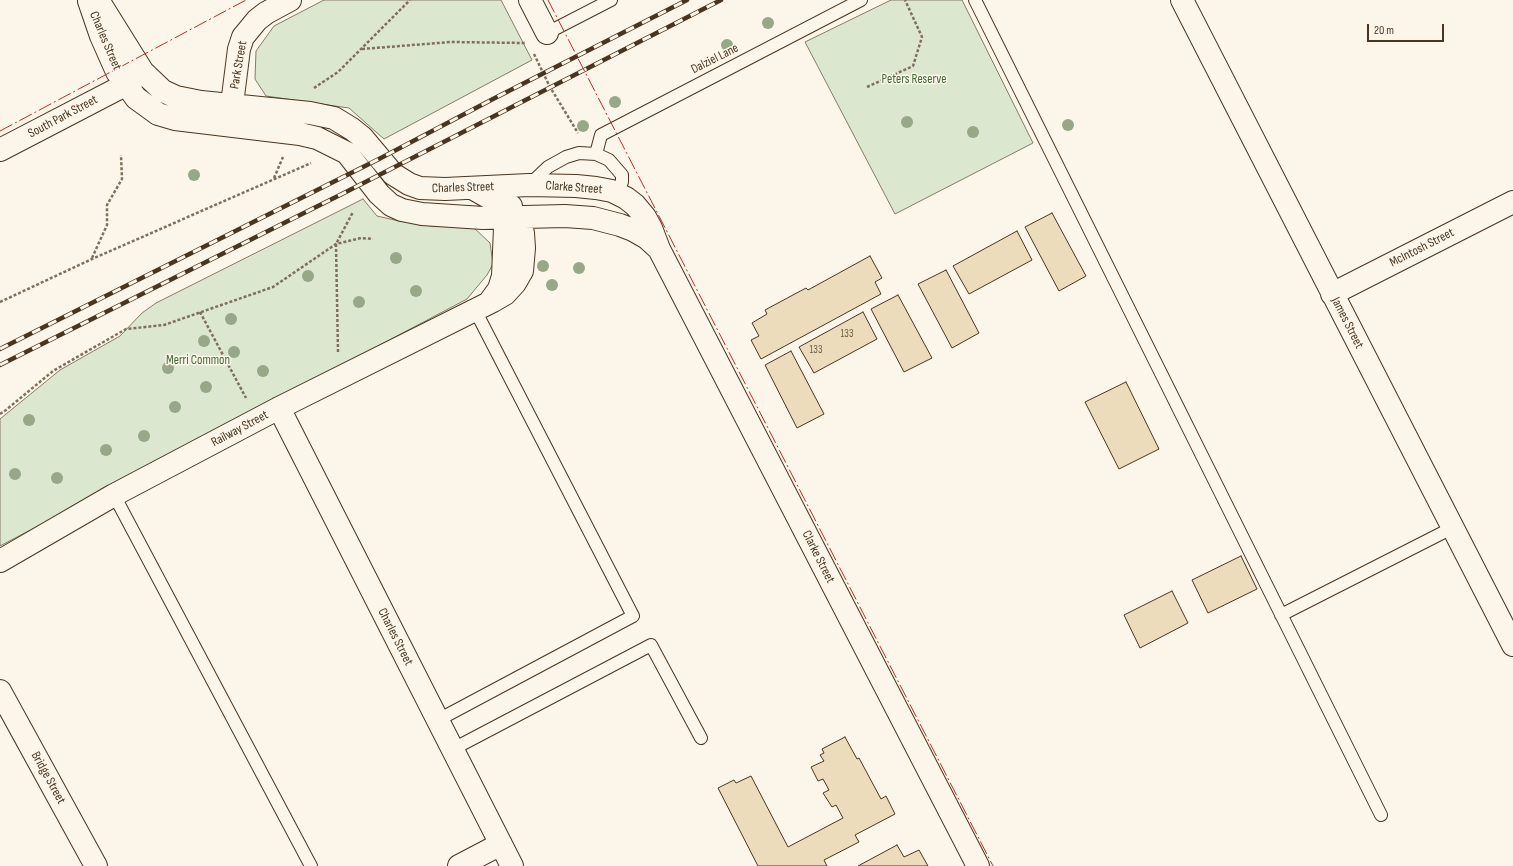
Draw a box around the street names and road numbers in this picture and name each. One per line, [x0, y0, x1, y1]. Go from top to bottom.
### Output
street label: Charles Street [86, 9, 124, 73]
street label: Park Street [227, 40, 251, 90]
street label: Dalziel Lane [689, 40, 741, 78]
street label: South Park Street [26, 92, 100, 142]
street label: Clarke Street [545, 178, 603, 198]
street label: Charles Street [432, 179, 494, 197]
street label: McIntosh Street [1387, 225, 1457, 271]
street label: James Street [1327, 295, 1367, 351]
street label: Railway Street [209, 408, 271, 450]
street label: Clarke Street [798, 528, 838, 586]
street label: Charles Street [374, 606, 416, 668]
street label: Bridge Street [27, 749, 69, 807]

